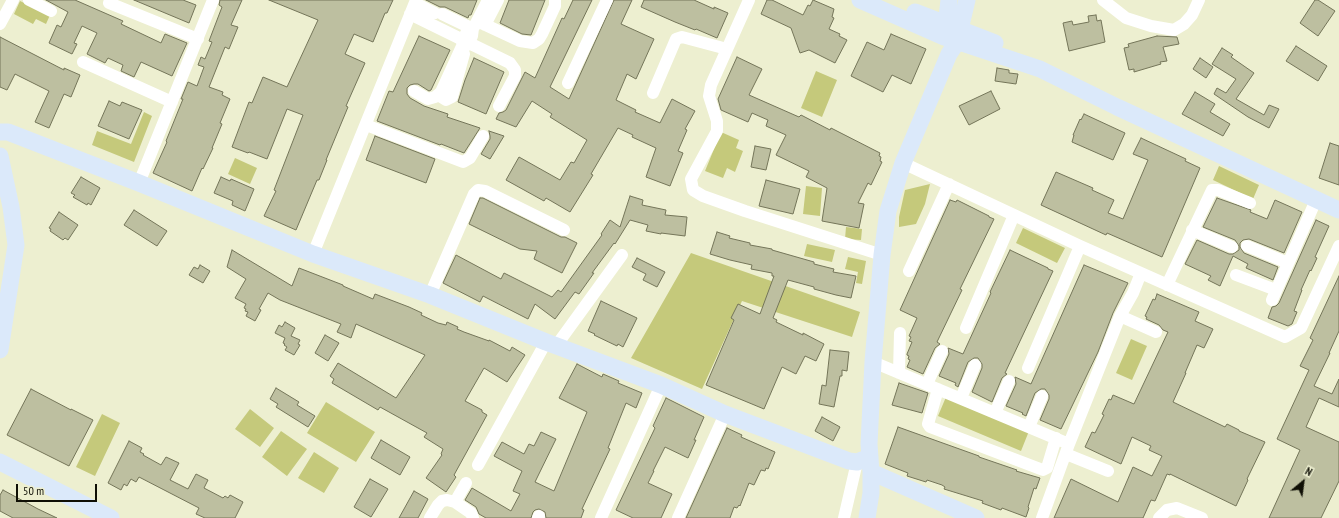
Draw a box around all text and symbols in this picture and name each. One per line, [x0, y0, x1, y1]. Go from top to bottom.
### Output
north arrow [1283, 462, 1323, 502]
text: N [1303, 464, 1315, 479]
scale bar [18, 476, 99, 502]
text: 50 m [23, 483, 44, 498]

